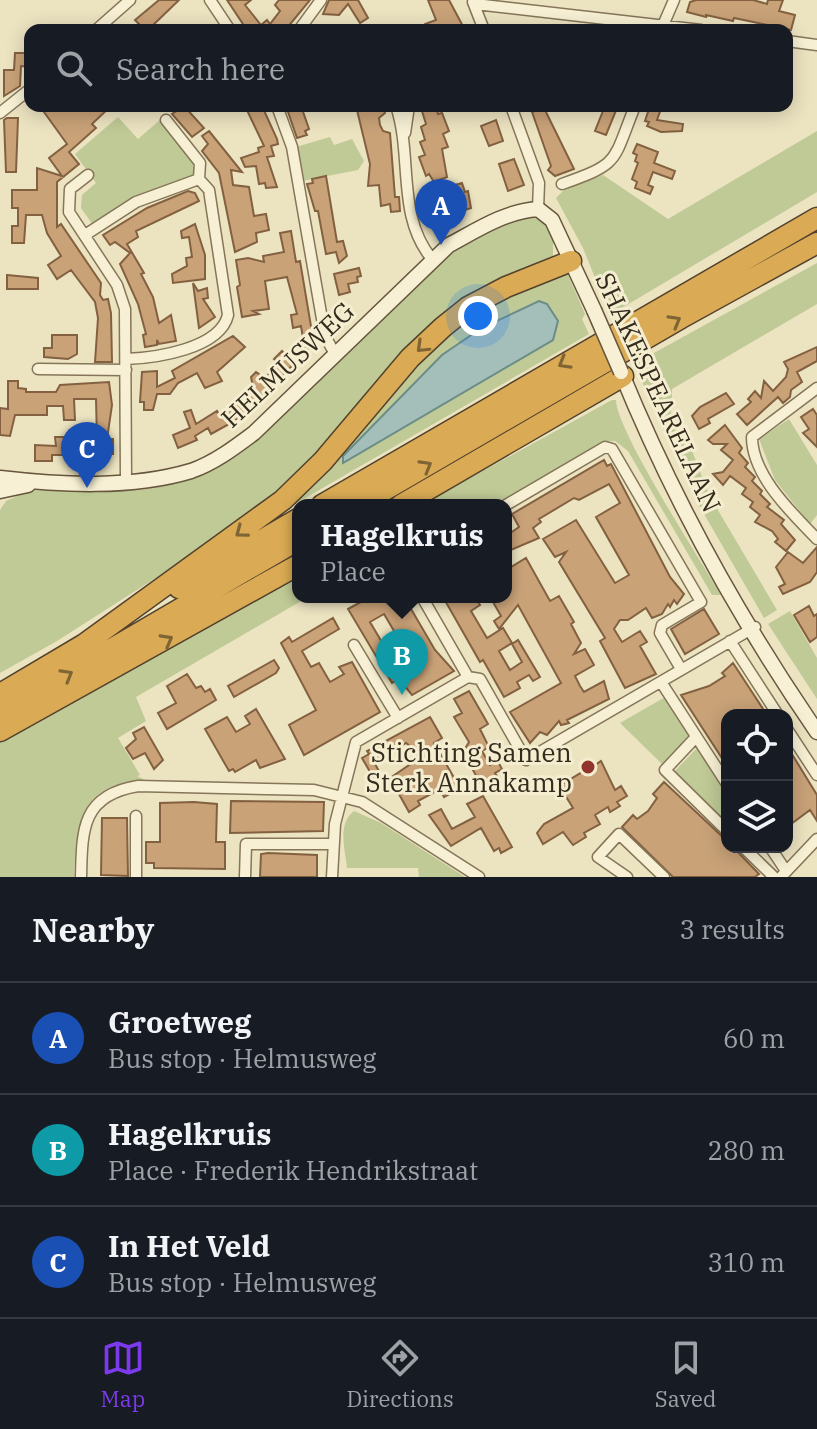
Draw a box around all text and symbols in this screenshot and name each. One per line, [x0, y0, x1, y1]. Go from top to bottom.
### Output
search box [24, 24, 793, 112]
icon: search [52, 46, 96, 90]
text: Search here [116, 49, 285, 88]
pin: A [415, 179, 467, 245]
street label: SHAKESPEARELAAN [588, 267, 730, 517]
street label: HELMUSWEG [213, 294, 361, 434]
your location [458, 296, 498, 336]
one-way arrow [666, 315, 681, 331]
one-way arrow [417, 337, 431, 352]
one-way arrow [558, 353, 573, 369]
pin: C [61, 422, 113, 488]
one-way arrow [417, 460, 432, 476]
popup [292, 499, 512, 603]
text: Hagelkruis [320, 515, 484, 554]
one-way arrow [235, 522, 250, 536]
text: Place [320, 554, 386, 588]
pin: B [376, 629, 428, 695]
one-way arrow [159, 635, 173, 650]
one-way arrow [59, 669, 73, 685]
map controls [721, 709, 793, 853]
button: locate [721, 709, 793, 781]
place label: Stichting Samen Sterk Annakamp [366, 735, 572, 799]
marker: Stichting Samen Sterk Annakamp [579, 758, 597, 776]
button: layers [721, 781, 793, 853]
text: Nearby [32, 907, 154, 951]
text: 3 results [679, 912, 785, 946]
text: Groetweg [108, 1002, 251, 1041]
text: A [49, 1021, 67, 1055]
text: 60 m [723, 1021, 785, 1055]
text: Bus stop · Helmusweg [108, 1041, 376, 1075]
text: Hagelkruis [108, 1114, 271, 1153]
text: B [49, 1133, 67, 1167]
text: 280 m [707, 1133, 785, 1167]
text: Place · Frederik Hendrikstraat [108, 1153, 478, 1187]
text: In Het Veld [108, 1226, 270, 1265]
text: C [49, 1245, 67, 1279]
text: 310 m [707, 1245, 785, 1279]
text: Bus stop · Helmusweg [108, 1265, 376, 1299]
tab: Map [101, 1336, 145, 1413]
tab: Directions [346, 1336, 454, 1413]
tab: Saved [655, 1336, 716, 1413]

